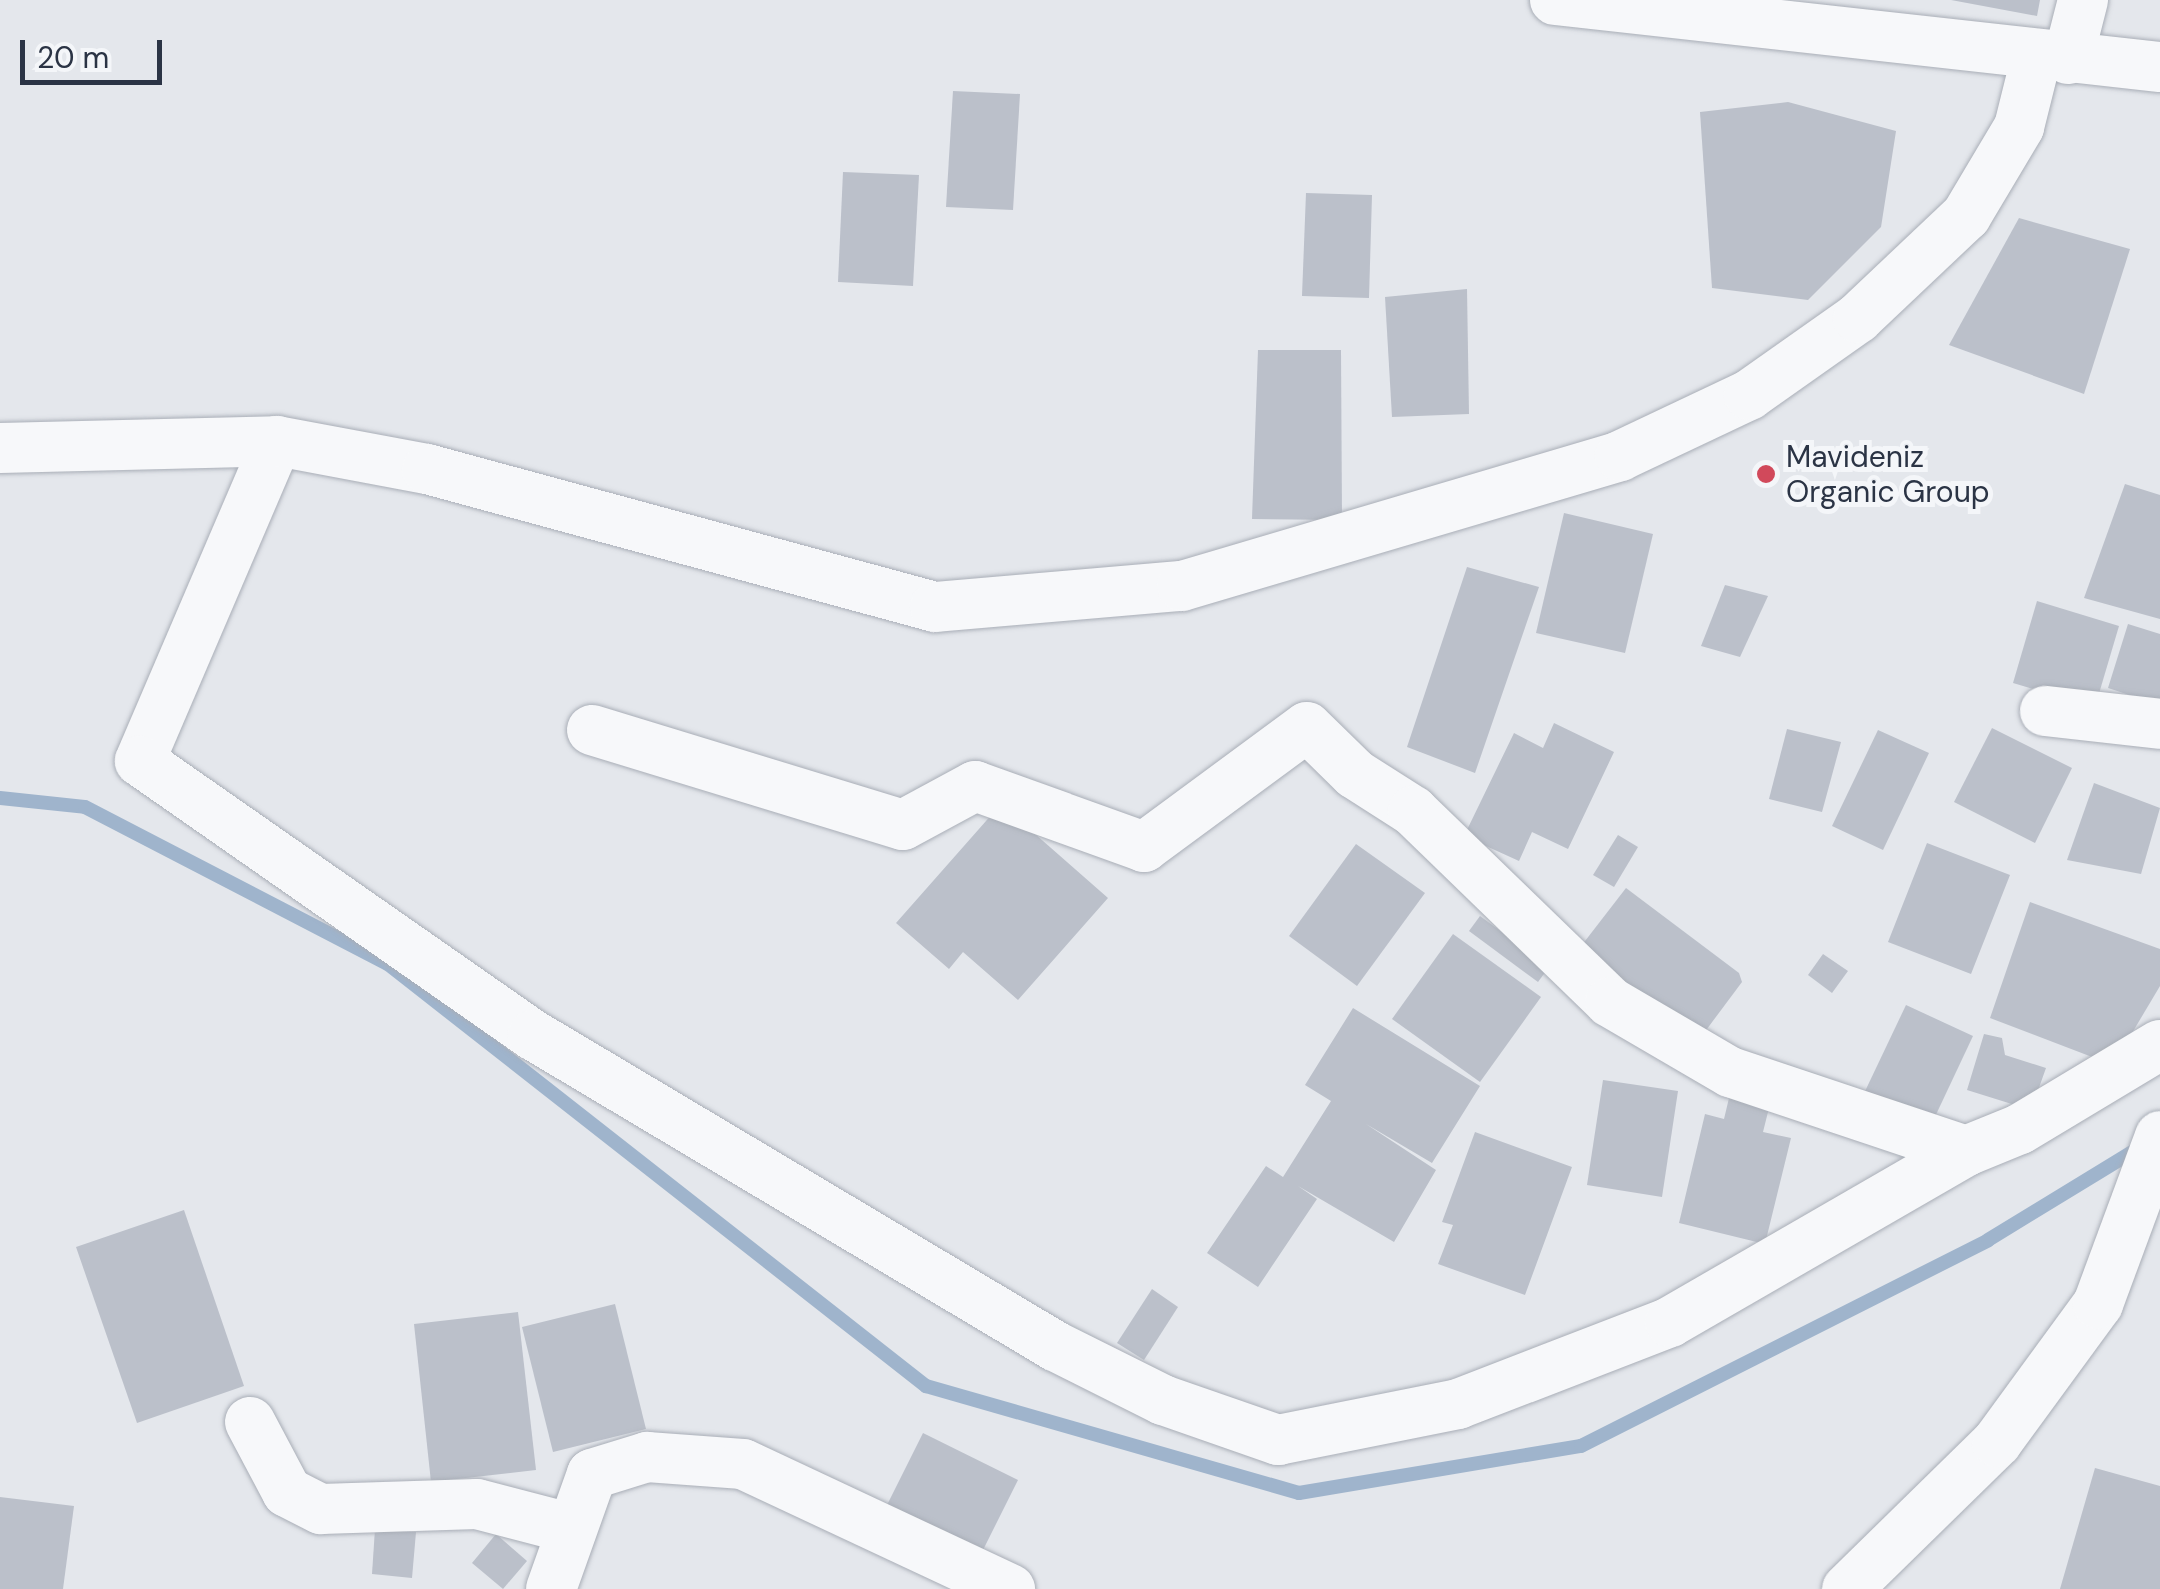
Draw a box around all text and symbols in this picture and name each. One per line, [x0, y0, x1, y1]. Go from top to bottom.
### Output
scale bar [25, 20, 168, 82]
text: 20 m [37, 38, 109, 77]
place label: Mavideniz Organic Group [1786, 439, 1990, 510]
marker: Mavideniz Organic Group [1755, 463, 1777, 485]

